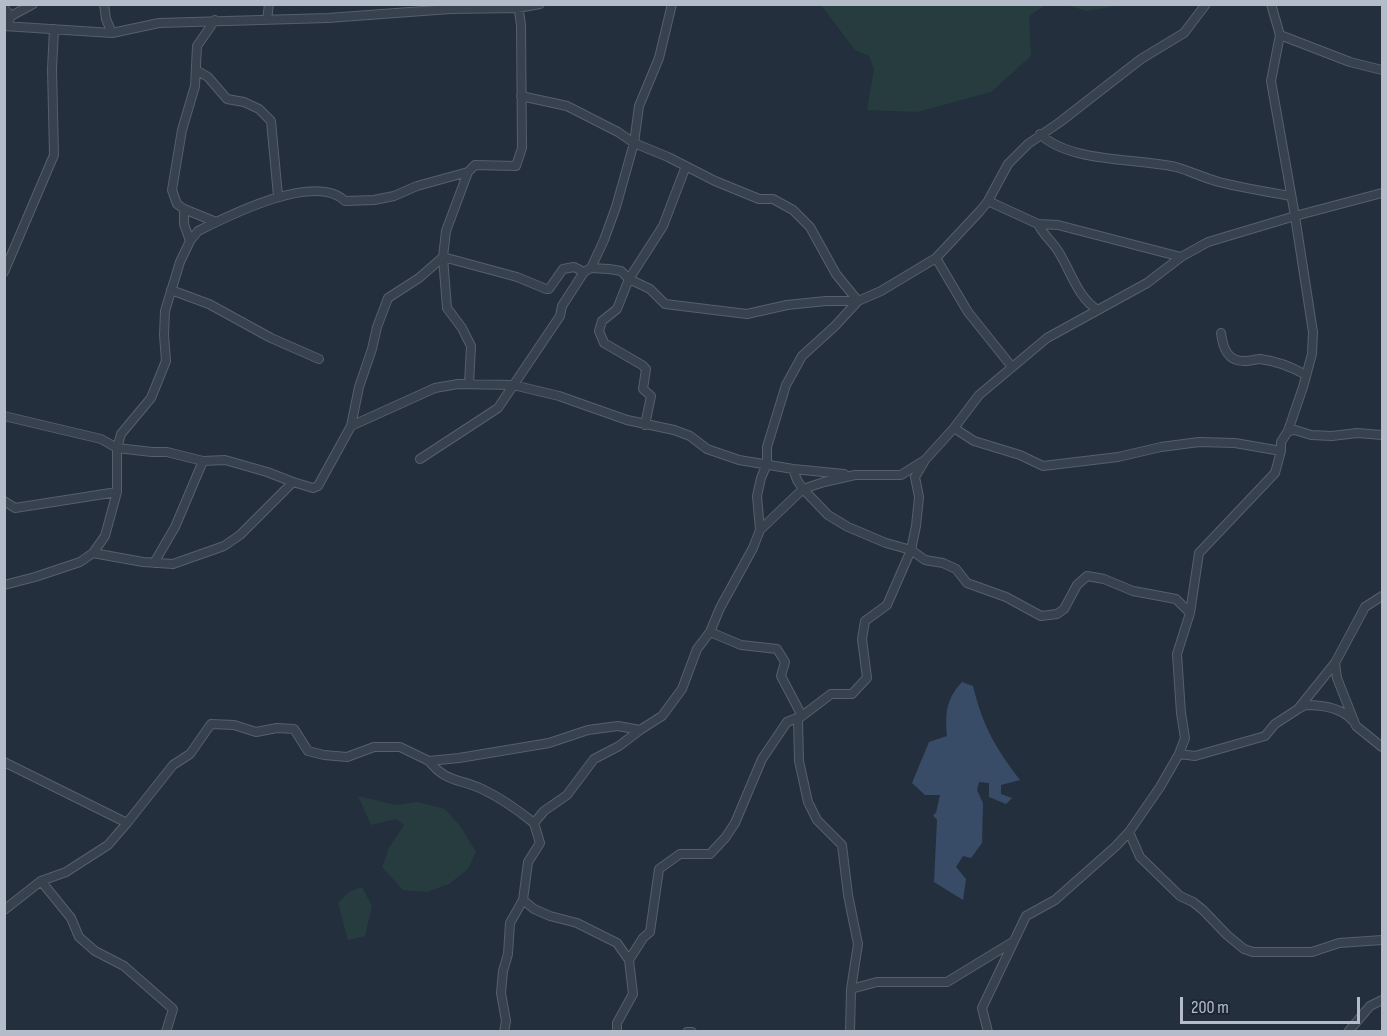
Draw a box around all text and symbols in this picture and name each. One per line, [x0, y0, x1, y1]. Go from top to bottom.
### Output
scale bar [1183, 985, 1363, 1023]
text: 200 m [1191, 997, 1229, 1018]

